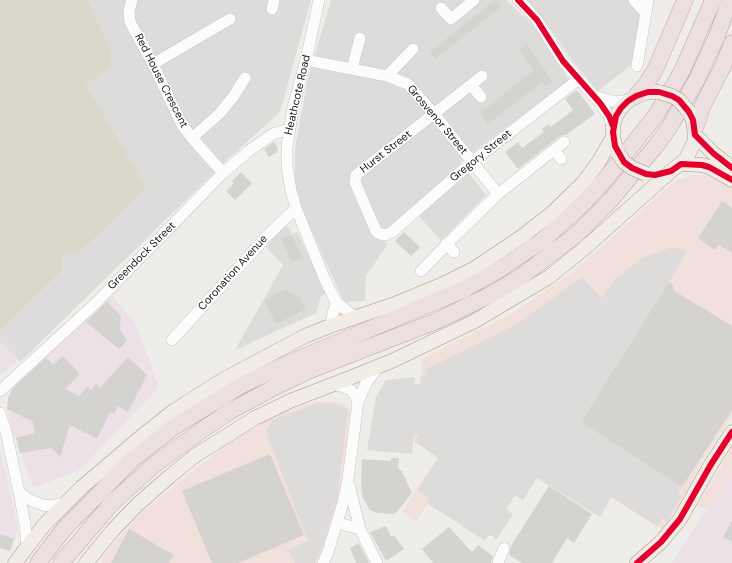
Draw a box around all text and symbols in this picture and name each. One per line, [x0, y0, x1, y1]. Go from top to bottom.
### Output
street label: Red House Crescent [132, 32, 190, 130]
street label: Heathcote Road [282, 54, 314, 136]
street label: Grosvenor Street [404, 83, 470, 157]
street label: Gregory Street [448, 127, 514, 185]
street label: Hurst Street [358, 128, 414, 176]
street label: Greendock Street [105, 219, 179, 293]
street label: Coronation Avenue [196, 233, 270, 313]

